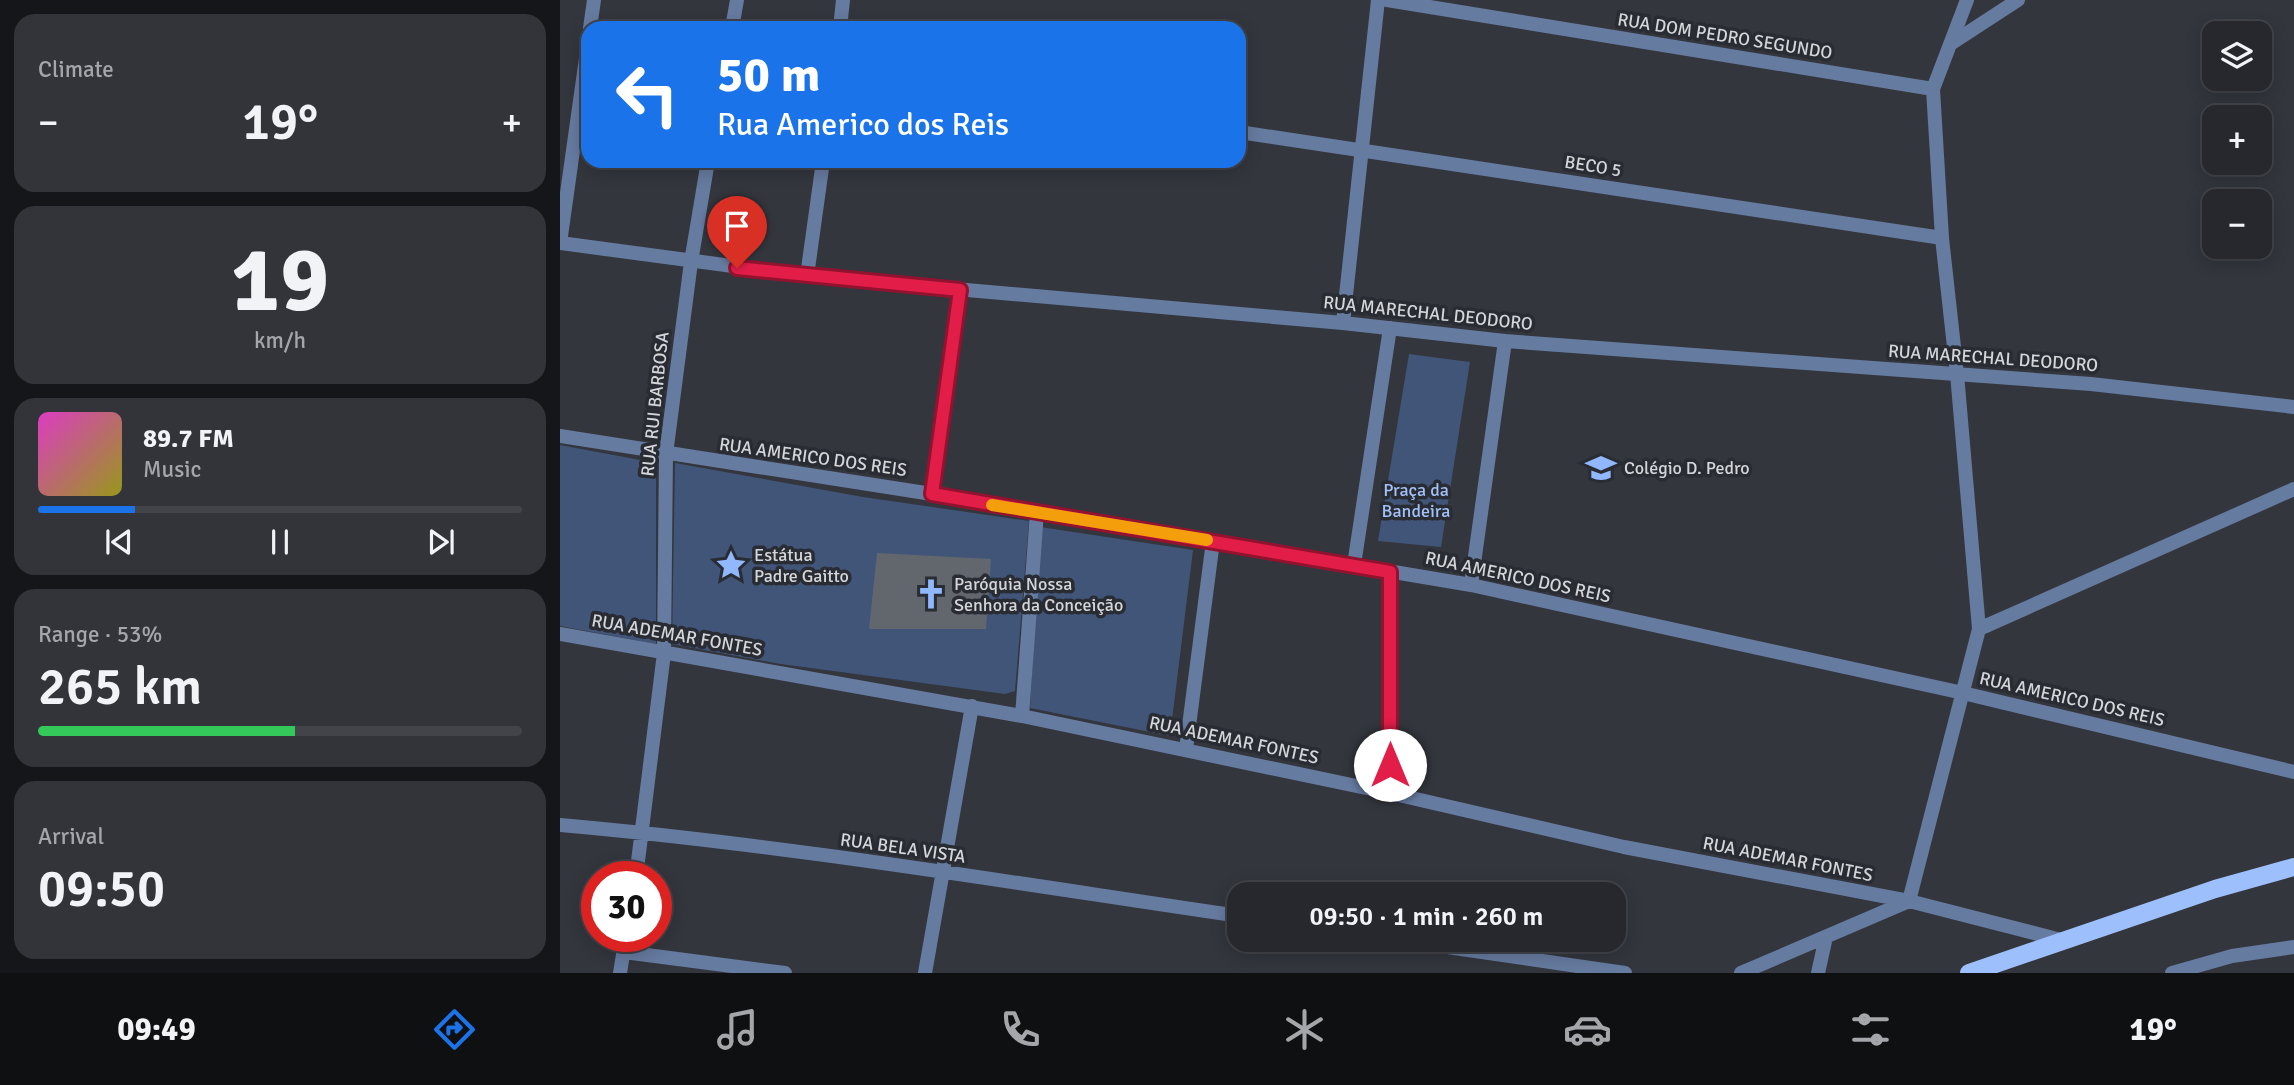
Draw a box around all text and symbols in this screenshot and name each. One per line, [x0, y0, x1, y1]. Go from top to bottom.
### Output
street label: RUA DOM PEDRO SEGUNDO [1616, 8, 1834, 64]
map controls [2202, 21, 2272, 259]
button: layers [2202, 21, 2272, 91]
text: 50 m [717, 45, 820, 105]
icon: left [602, 49, 693, 140]
text: Climate [38, 55, 114, 84]
text: 19° [242, 90, 318, 154]
text: − [38, 99, 59, 146]
text: + [501, 99, 522, 146]
text: Rua Americo dos Reis [717, 105, 1009, 144]
button: + [2202, 105, 2272, 175]
street label: BECO 5 [1563, 151, 1623, 181]
button: − [2202, 189, 2272, 259]
pin [707, 196, 767, 268]
icon: arrive [718, 207, 756, 245]
text: 19 [231, 224, 329, 337]
street label: RUA MARECHAL DEODORO [1322, 291, 1534, 335]
text: km/h [254, 326, 306, 355]
street label: RUA RUI BARBOSA [636, 331, 674, 477]
street label: RUA MARECHAL DEODORO [1887, 340, 2099, 376]
text: 89.7 FM [143, 423, 234, 455]
street label: RUA AMERICO DOS REIS [718, 433, 908, 481]
school or university icon: Colégio D. Pedro [1584, 451, 1618, 485]
text: Music [143, 455, 201, 484]
place label: Colégio D. Pedro [1624, 457, 1750, 479]
park label: Praça da Bandeira [1382, 479, 1450, 522]
icon: previous [100, 523, 138, 561]
icon: pause [261, 523, 299, 561]
icon: next [422, 523, 460, 561]
place label: Estátua Padre Gaitto [754, 544, 849, 587]
street label: RUA AMERICO DOS REIS [1423, 547, 1613, 607]
place icon: Estátua Padre Gaitto [714, 548, 748, 582]
place label: Paróquia Nossa Senhora da Conceição [954, 573, 1123, 616]
church icon: Paróquia Nossa Senhora da Conceição [914, 577, 948, 611]
street label: RUA ADEMAR FONTES [590, 609, 764, 661]
text: Range · 53% [38, 620, 162, 649]
text: 265 km [38, 655, 202, 719]
street label: RUA AMERICO DOS REIS [1977, 667, 2167, 731]
street label: RUA ADEMAR FONTES [1147, 711, 1321, 769]
position arrow [1353, 728, 1427, 802]
text: Arrival [38, 822, 104, 851]
street label: RUA BELA VISTA [839, 828, 967, 868]
street label: RUA ADEMAR FONTES [1701, 832, 1875, 886]
text: 09:50 [38, 857, 165, 921]
speed limit sign: 30 [581, 861, 672, 952]
text: 09:50 · 1 min · 260 m [1310, 901, 1543, 933]
icon: directions [430, 1005, 479, 1054]
icon: music [713, 1005, 762, 1054]
icon: phone [996, 1005, 1045, 1054]
icon: climate [1280, 1005, 1329, 1054]
icon: car [1563, 1005, 1612, 1054]
icon: filters [1846, 1005, 1895, 1054]
text: 09:49 [117, 1010, 196, 1049]
text: 19° [2129, 1010, 2177, 1049]

